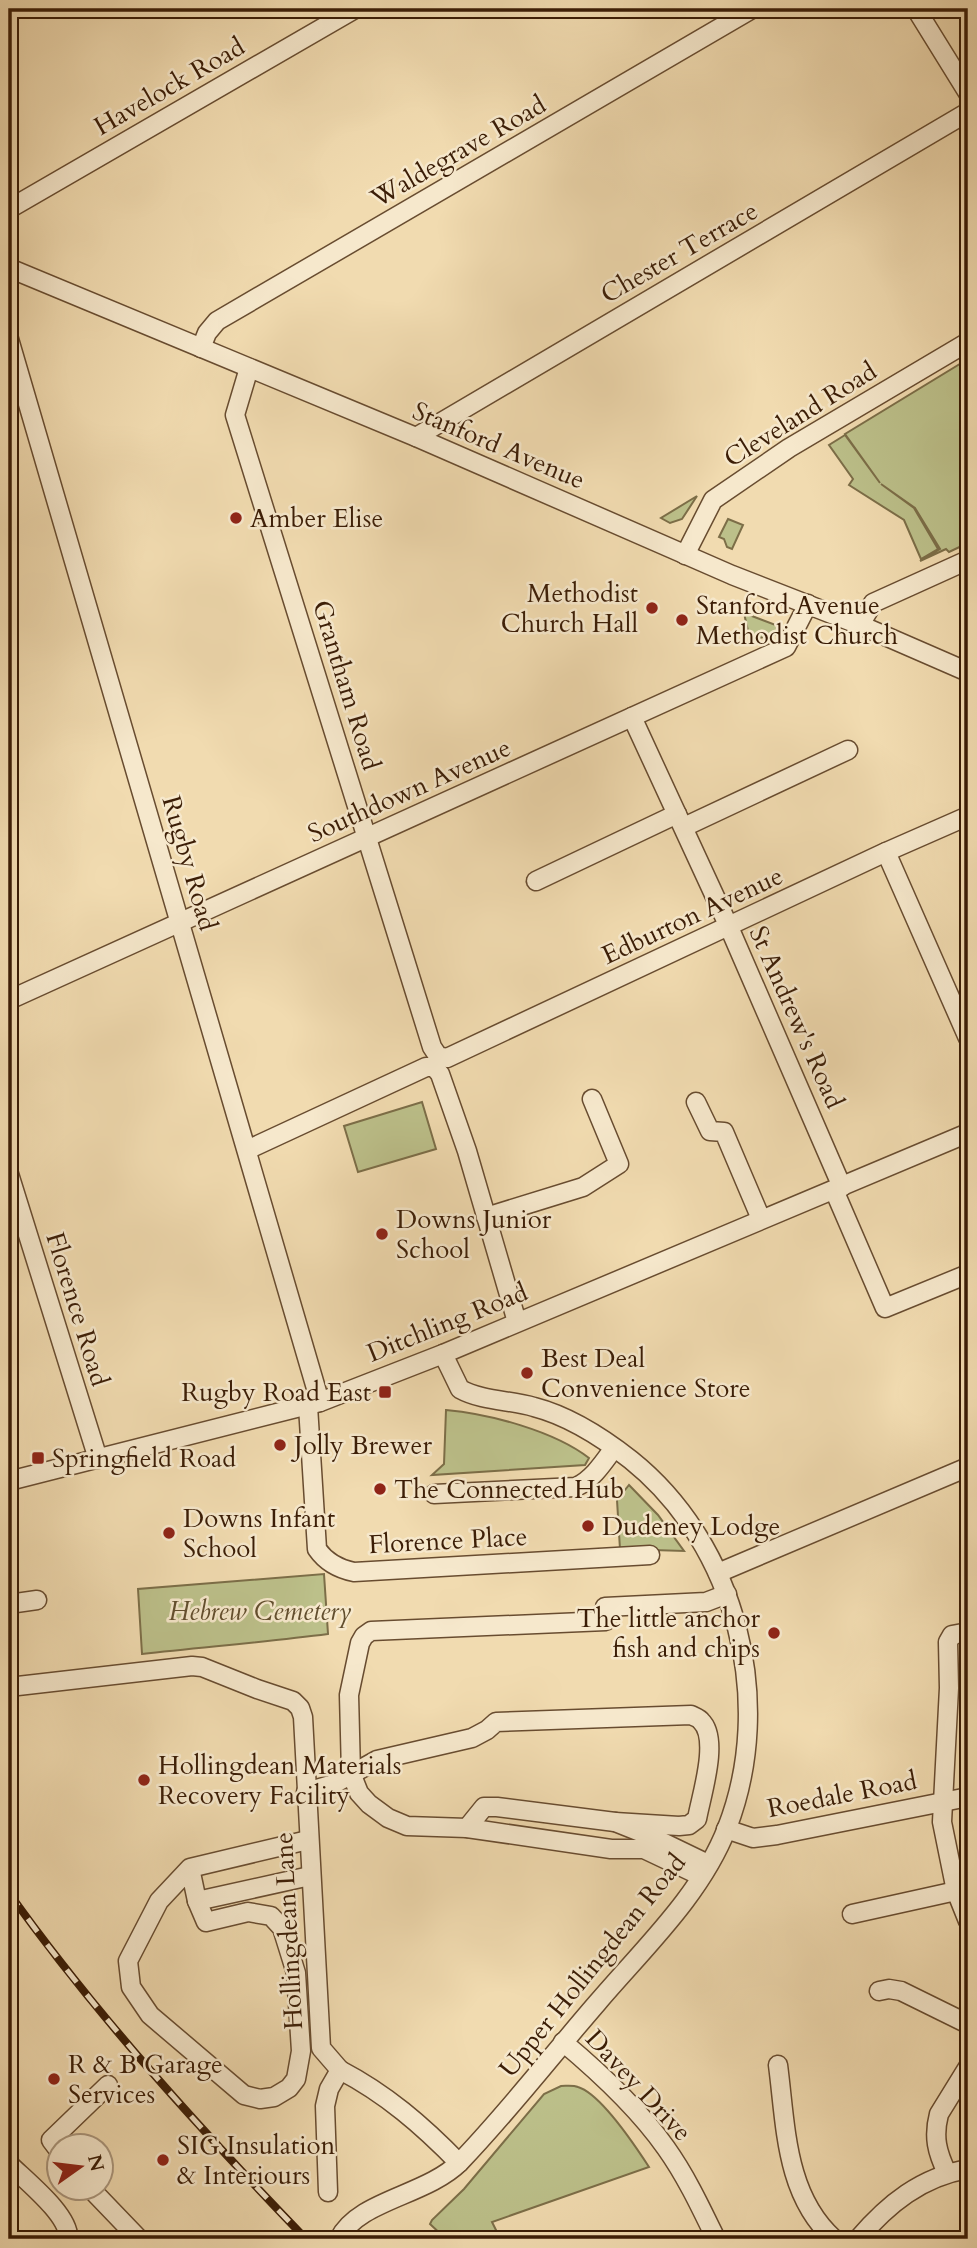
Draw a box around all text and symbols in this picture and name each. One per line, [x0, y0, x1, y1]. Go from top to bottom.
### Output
street label: Havelock Road [88, 29, 251, 144]
street label: Waldegrave Road [364, 87, 552, 216]
street label: Chester Terrace [594, 193, 764, 312]
street label: Cleveland Road [717, 353, 883, 475]
street label: Stanford Avenue [407, 393, 590, 497]
place label: Amber Elise [250, 501, 383, 536]
marker: Amber Elise [228, 510, 244, 526]
place label: Methodist Church Hall [501, 576, 638, 641]
place label: Stanford Avenue Methodist Church [696, 588, 898, 653]
street label: Grantham Road [304, 596, 389, 775]
marker: Methodist Church Hall [644, 600, 660, 616]
marker: Stanford Avenue Methodist Church [674, 612, 690, 628]
street label: Southdown Avenue [302, 730, 516, 851]
street label: Rugby Road [154, 792, 225, 935]
street label: Edburton Avenue [596, 858, 788, 973]
street label: St Andrew's Road [741, 920, 852, 1114]
place label: Downs Junior School [396, 1202, 552, 1267]
marker: Downs Junior School [374, 1226, 390, 1242]
street label: Florence Road [37, 1228, 118, 1391]
street label: Ditchling Road [362, 1274, 533, 1371]
place label: Best Deal Convenience Store [541, 1341, 751, 1406]
marker: Best Deal Convenience Store [519, 1365, 535, 1381]
place label: Rugby Road East [181, 1375, 371, 1410]
marker: Rugby Road East [377, 1384, 393, 1400]
place label: Jolly Brewer [290, 1428, 432, 1463]
marker: Jolly Brewer [272, 1437, 288, 1453]
place label: Springfield Road [52, 1441, 236, 1476]
marker: Springfield Road [30, 1450, 46, 1466]
place label: The Connected Hub [394, 1472, 624, 1507]
marker: The Connected Hub [372, 1481, 388, 1497]
place label: Downs Infant School [183, 1501, 335, 1566]
place label: Dudeney Lodge [602, 1509, 780, 1544]
marker: Dudeney Lodge [580, 1518, 596, 1534]
street label: Florence Place [368, 1519, 528, 1562]
marker: Downs Infant School [161, 1525, 177, 1541]
park label: Hebrew Cemetery [169, 1594, 352, 1629]
place label: The little anchor fish and chips [576, 1601, 761, 1666]
marker: The little anchor fish and chips [766, 1625, 782, 1641]
place label: Hollingdean Materials Recovery Facility [158, 1748, 401, 1813]
street label: Roedale Road [764, 1763, 920, 1826]
marker: Hollingdean Materials Recovery Facility [136, 1772, 152, 1788]
street label: Hollingdean Lane [266, 1831, 311, 2031]
street label: Upper Hollingdean Road [491, 1846, 694, 2085]
street label: Davey Drive [578, 2022, 699, 2149]
place label: R & B Garage Services [68, 2047, 223, 2112]
marker: R & B Garage Services [46, 2071, 62, 2087]
place label: SIG Insulation & Interiours [177, 2128, 336, 2193]
north arrow [46, 2132, 116, 2202]
text: N [81, 2152, 110, 2175]
marker: SIG Insulation & Interiours [155, 2152, 171, 2168]

